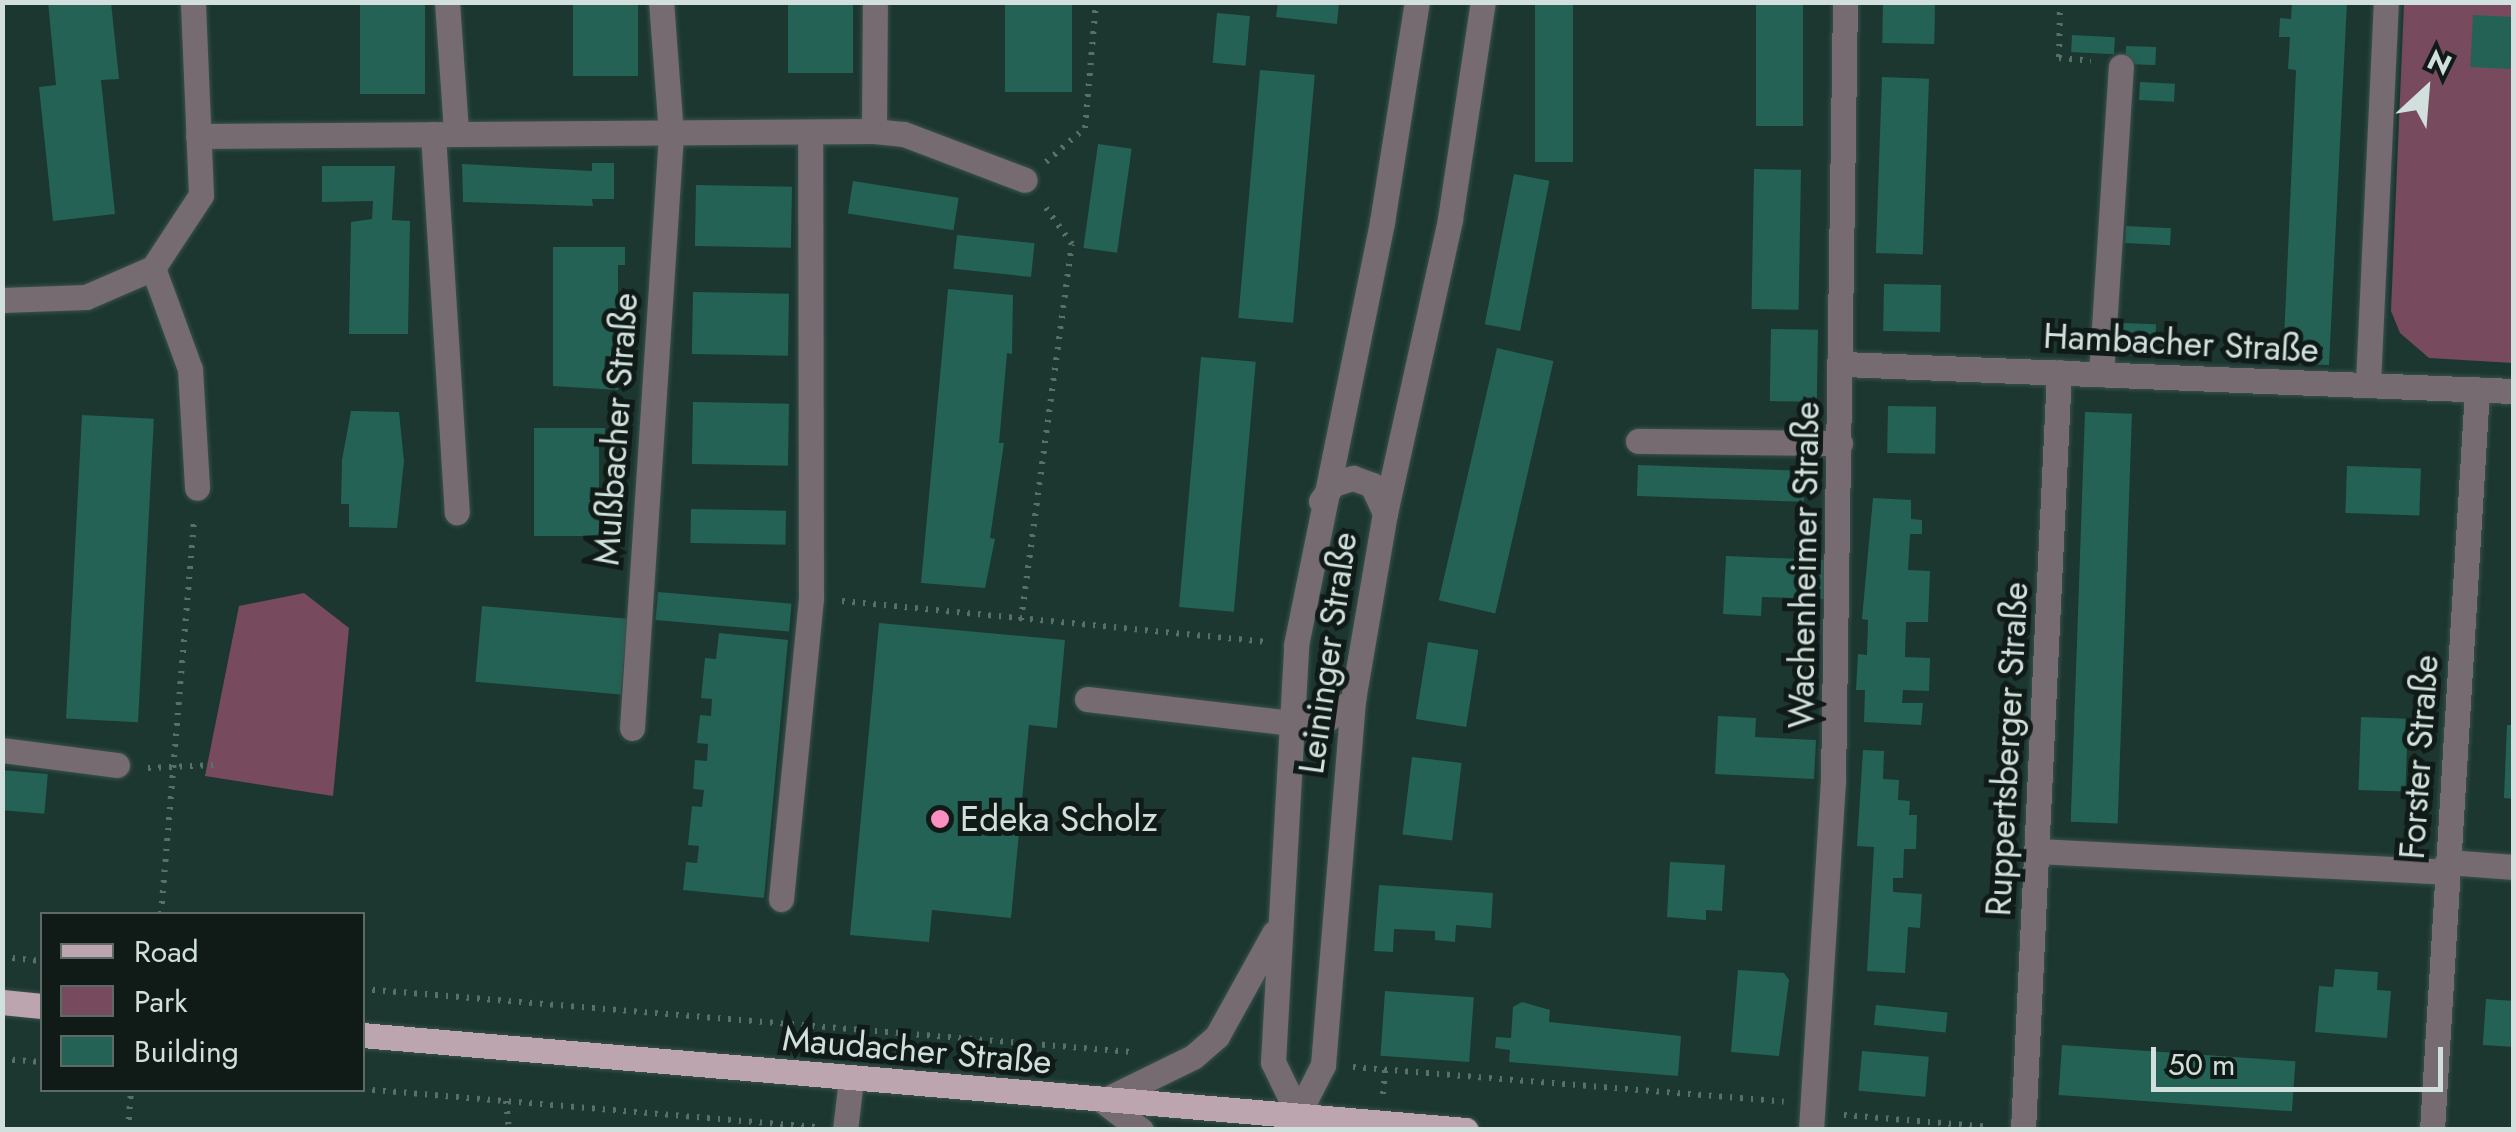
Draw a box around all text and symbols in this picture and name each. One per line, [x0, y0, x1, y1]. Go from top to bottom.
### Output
text: N [2420, 39, 2458, 86]
north arrow [2376, 40, 2476, 140]
street label: Mußbacher Straße [586, 291, 646, 567]
street label: Hambacher Straße [2042, 315, 2320, 371]
street label: Wachenheimer Straße [1780, 401, 1828, 729]
street label: Leininger Straße [1290, 530, 1366, 776]
street label: Ruppertsberger Straße [1977, 581, 2037, 917]
street label: Forster Straße [2391, 653, 2447, 861]
place label: Edeka Scholz [960, 798, 1158, 840]
marker: Edeka Scholz [929, 808, 951, 830]
legend [40, 912, 365, 1092]
text: Road [134, 930, 199, 973]
text: Park [134, 980, 187, 1023]
street label: Maudacher Straße [781, 1017, 1053, 1083]
scale bar [2156, 1027, 2448, 1089]
text: Building [134, 1030, 239, 1073]
text: 50 m [2168, 1043, 2235, 1086]

